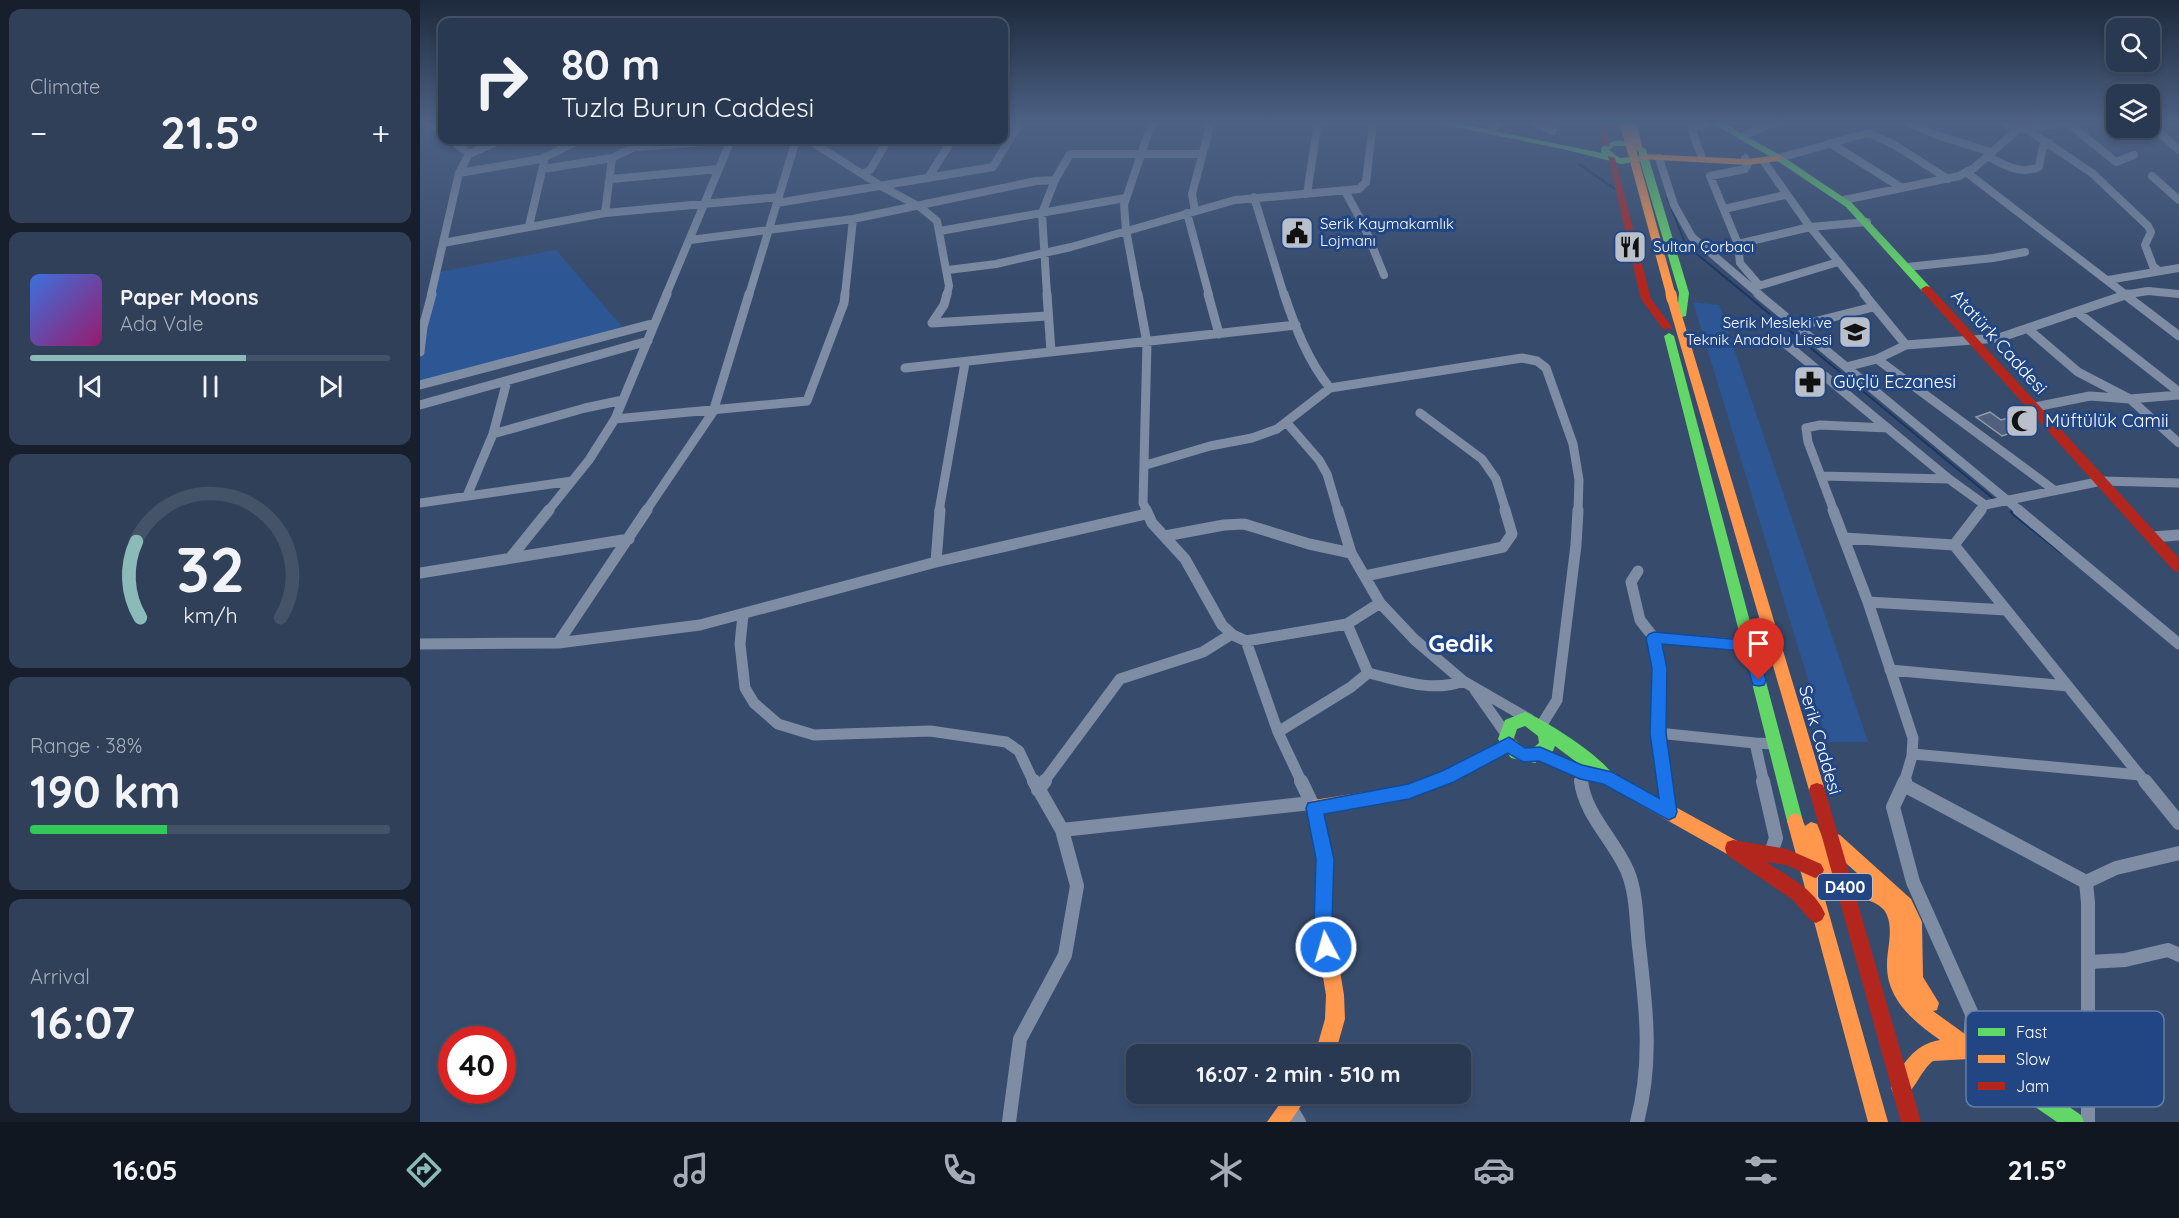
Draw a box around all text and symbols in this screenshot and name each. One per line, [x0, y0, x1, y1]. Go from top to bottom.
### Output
map controls [2106, 18, 2160, 138]
button: search [2106, 18, 2160, 72]
text: 80 m [561, 38, 660, 91]
icon: right [462, 42, 540, 120]
text: Climate [30, 74, 100, 99]
button: layers [2106, 84, 2160, 138]
text: Tuzla Burun Caddesi [561, 90, 814, 124]
text: 21.5° [160, 104, 258, 160]
text: − [30, 112, 47, 153]
text: + [371, 112, 390, 153]
place label: Serik Kaymakamlık Lojmanı [1320, 214, 1454, 250]
public building icon: Serik Kaymakamlık Lojmanı [1279, 215, 1315, 251]
restaurant icon: Sultan Çorbacı [1612, 229, 1648, 265]
place label: Sultan Çorbacı [1653, 237, 1754, 256]
text: Paper Moons [120, 283, 259, 311]
street label: Atatürk Caddesi [1946, 284, 2053, 399]
text: Ada Vale [120, 311, 204, 336]
place label: Serik Mesleki ve Teknik Anadolu Lisesi [1686, 313, 1832, 349]
school or university icon: Serik Mesleki ve Teknik Anadolu Lisesi [1837, 314, 1873, 350]
pharmacy icon: Güçlü Eczanesi [1792, 364, 1828, 400]
icon: previous [74, 370, 107, 403]
icon: pause [194, 370, 227, 403]
icon: next [314, 370, 347, 403]
place label: Güçlü Eczanesi [1833, 370, 1956, 393]
mosque icon: Müftülük Camii [2004, 403, 2040, 439]
place label: Müftülük Camii [2045, 409, 2169, 432]
text: 32 [175, 530, 245, 608]
text: km/h [183, 602, 237, 628]
pin [1733, 618, 1784, 680]
icon: arrive [1742, 627, 1775, 660]
district label: Gedik [1428, 628, 1494, 658]
street label: Serik Caddesi [1794, 683, 1847, 797]
text: Range · 38% [30, 733, 142, 758]
text: 190 km [30, 763, 180, 819]
road number: D400 [1818, 874, 1872, 900]
position arrow [1294, 915, 1358, 979]
text: Arrival [30, 964, 90, 989]
text: 16:07 [30, 994, 135, 1050]
legend [1966, 1011, 2164, 1107]
text: Fast [2016, 1022, 2047, 1042]
speed limit sign: 40 [438, 1026, 516, 1104]
text: Slow [2016, 1049, 2050, 1069]
text: 16:07 · 2 min · 510 m [1196, 1060, 1401, 1088]
text: Jam [2016, 1076, 2049, 1096]
icon: directions [403, 1149, 445, 1191]
icon: music [670, 1149, 712, 1191]
icon: phone [938, 1149, 980, 1191]
icon: climate [1205, 1149, 1247, 1191]
icon: car [1473, 1149, 1515, 1191]
icon: filters [1740, 1149, 1782, 1191]
text: 16:05 [113, 1153, 178, 1187]
text: 21.5° [2007, 1153, 2066, 1187]

